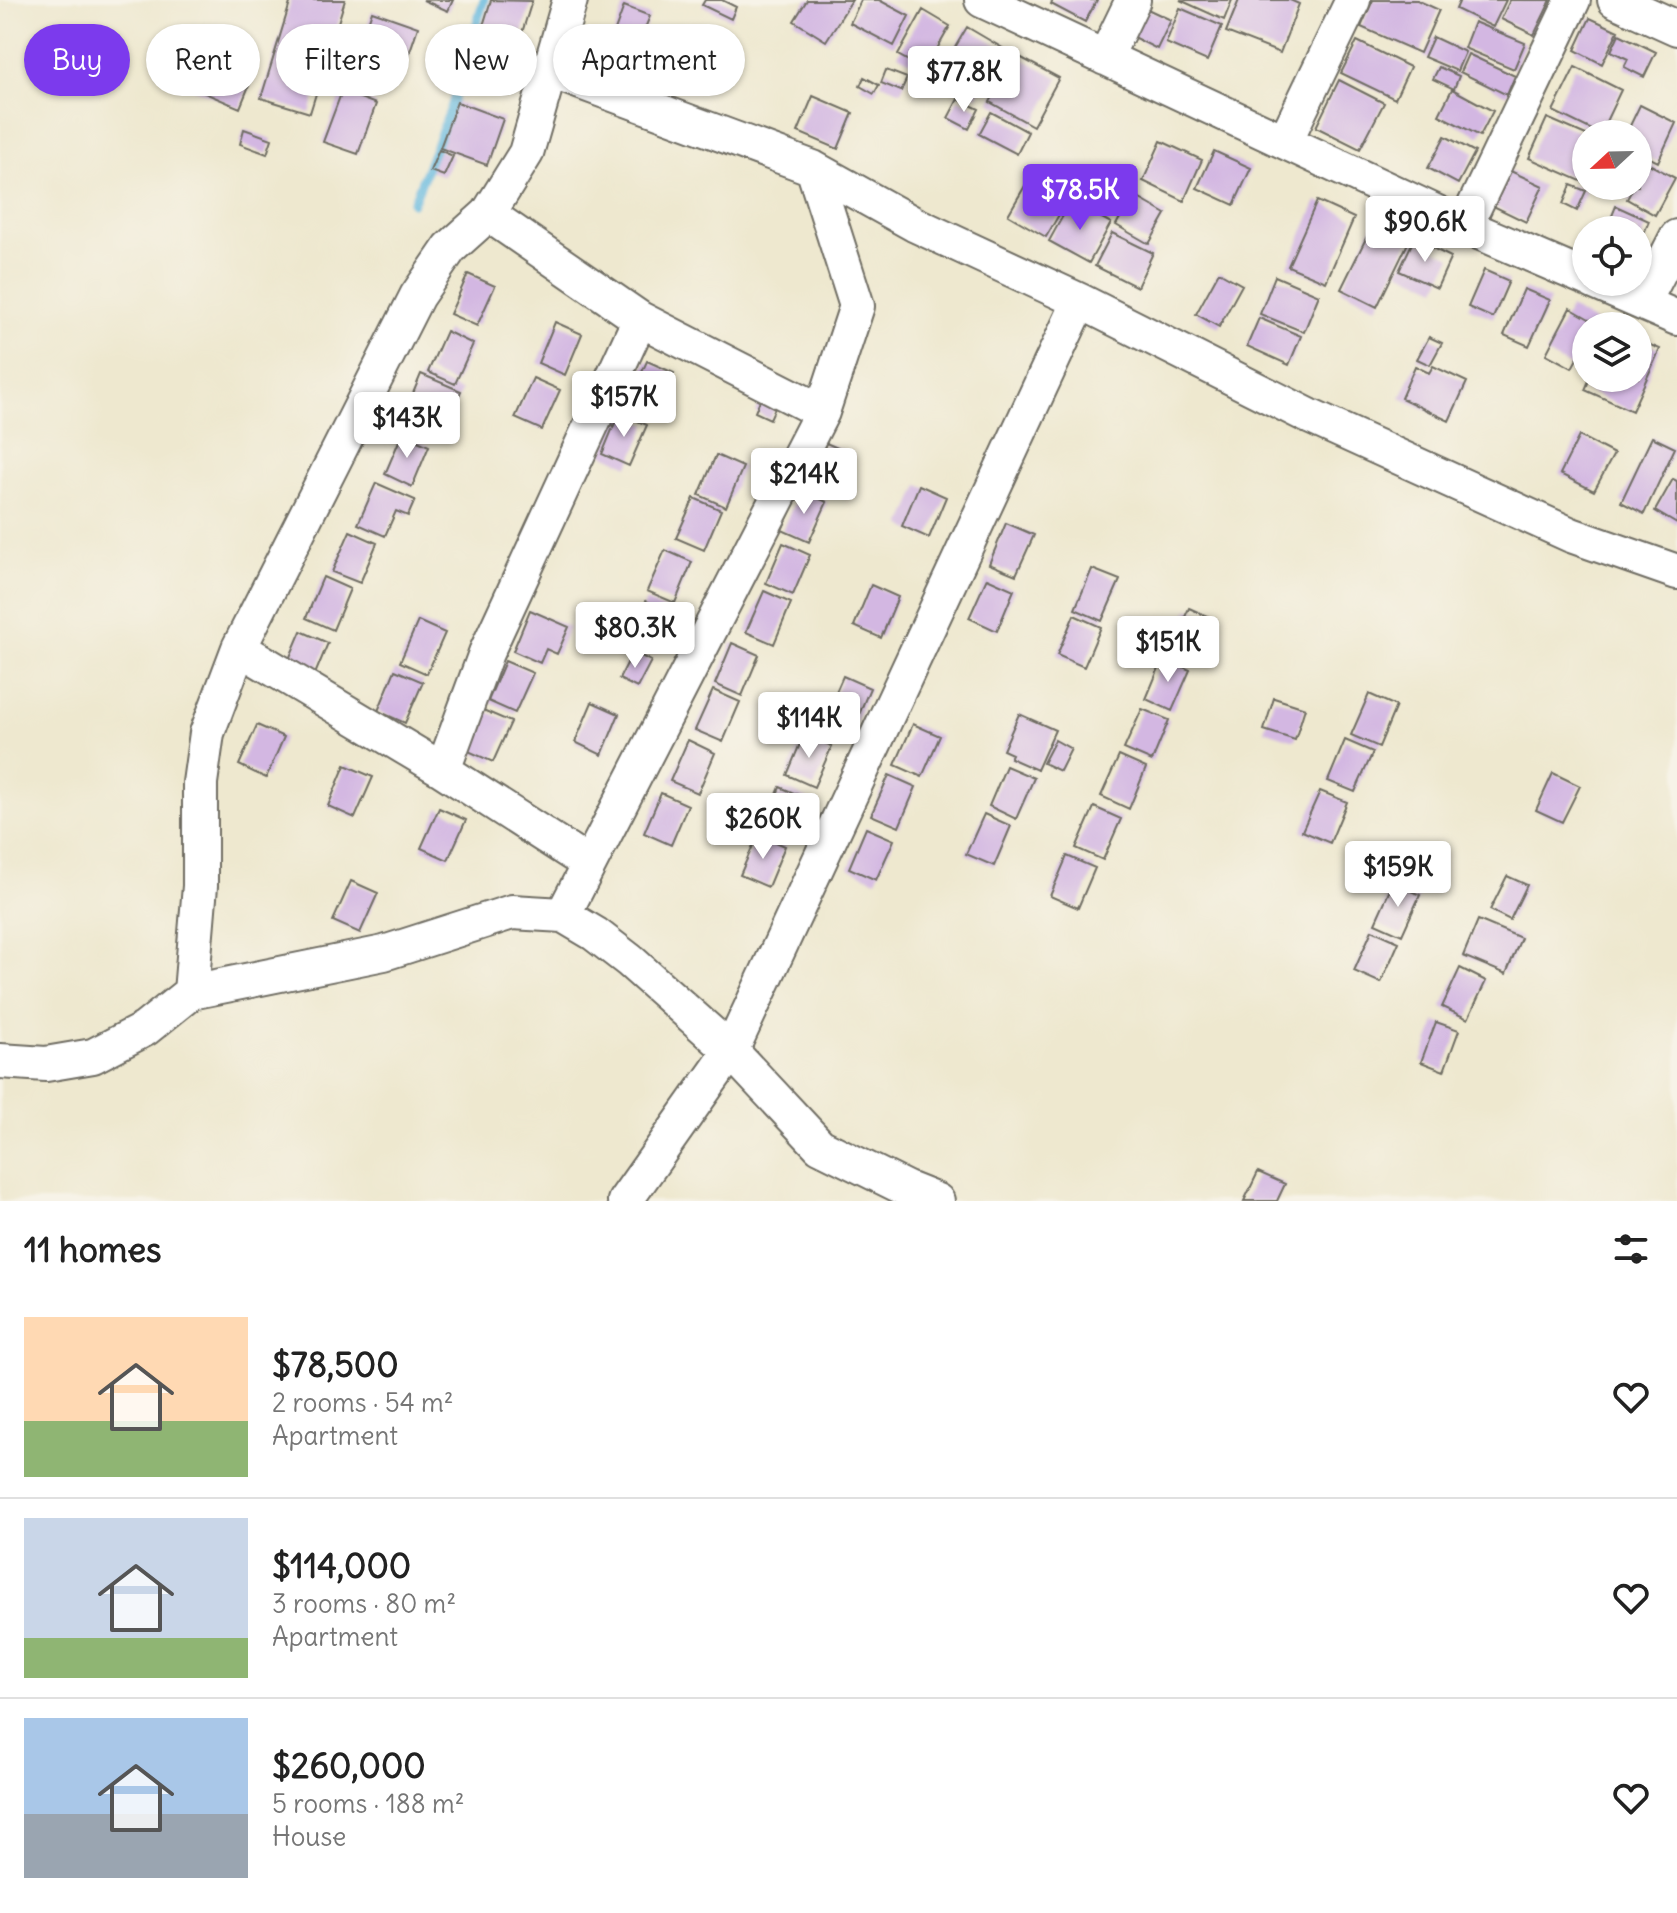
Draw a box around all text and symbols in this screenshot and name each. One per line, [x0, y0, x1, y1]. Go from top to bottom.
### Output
chip: Buy [24, 24, 130, 96]
chip: Rent [146, 24, 260, 96]
chip: Filters [276, 24, 409, 96]
chip: New [425, 24, 537, 96]
chip: Apartment [553, 24, 745, 96]
pin: $77.8K [899, 46, 1029, 114]
text: $77.8K [926, 55, 1002, 88]
north arrow [1572, 120, 1652, 200]
map controls [1572, 120, 1652, 392]
pin: $78.5K [1015, 164, 1145, 232]
text: $78.5K [1041, 173, 1119, 206]
pin: $90.6K [1360, 196, 1490, 264]
text: $90.6K [1384, 205, 1466, 238]
button: locate [1572, 216, 1652, 296]
button: layers [1572, 312, 1652, 392]
pin: $157K [568, 371, 680, 439]
text: $157K [590, 380, 658, 413]
pin: $143K [351, 392, 463, 460]
text: $143K [372, 401, 442, 434]
pin: $214K [748, 448, 860, 516]
text: $214K [769, 457, 839, 490]
pin: $80.3K [570, 602, 700, 670]
text: $80.3K [594, 611, 676, 644]
pin: $151K [1112, 616, 1224, 684]
text: $151K [1135, 625, 1201, 658]
pin: $114K [753, 692, 865, 760]
text: $114K [776, 701, 842, 734]
pin: $260K [707, 793, 819, 861]
text: $260K [725, 802, 801, 835]
pin: $159K [1342, 841, 1454, 909]
text: $159K [1363, 850, 1433, 883]
icon: filters [1609, 1227, 1653, 1271]
text: 11 homes [24, 1228, 161, 1271]
text: $78,500 [272, 1343, 399, 1386]
icon: home [88, 1349, 184, 1445]
icon: heart [1609, 1375, 1653, 1419]
text: 2 rooms · 54 m² [272, 1386, 454, 1419]
text: Apartment [272, 1419, 398, 1452]
text: $114,000 [272, 1544, 411, 1587]
icon: home [88, 1550, 184, 1646]
icon: heart [1609, 1576, 1653, 1620]
text: 3 rooms · 80 m² [272, 1587, 456, 1620]
text: Apartment [272, 1620, 398, 1653]
text: $260,000 [272, 1744, 426, 1787]
icon: home [88, 1750, 184, 1846]
icon: heart [1609, 1776, 1653, 1820]
text: 5 rooms · 188 m² [272, 1787, 465, 1820]
text: House [272, 1820, 346, 1853]

